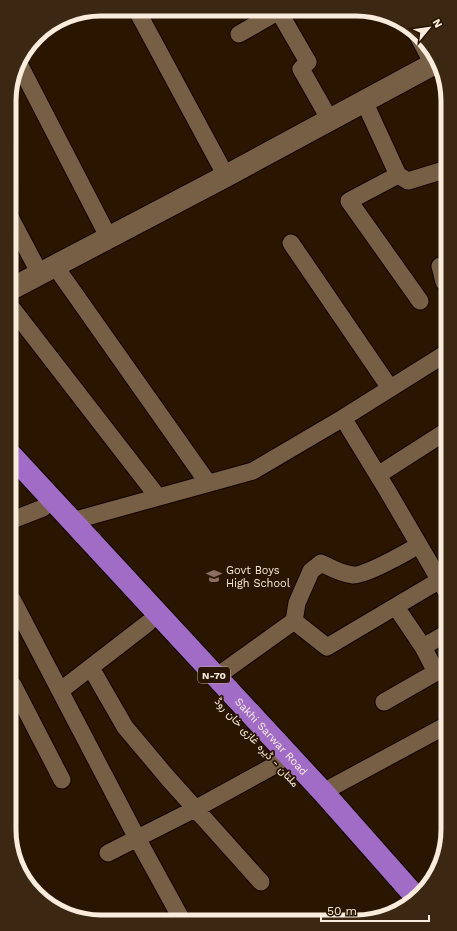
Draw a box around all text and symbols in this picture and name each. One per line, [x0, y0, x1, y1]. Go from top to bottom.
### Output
north arrow [409, 8, 449, 48]
text: N [430, 17, 445, 30]
place label: Govt Boys High School [226, 564, 291, 590]
school or university icon: Govt Boys High School [205, 567, 223, 585]
road number: N-70 [198, 667, 230, 683]
street label: ملتان - ڈیرہ غازی خان روڈ [212, 695, 302, 790]
street label: Sakhi Sarwar Road [232, 695, 310, 778]
scale bar [321, 897, 429, 923]
text: 50 m [327, 904, 357, 918]

